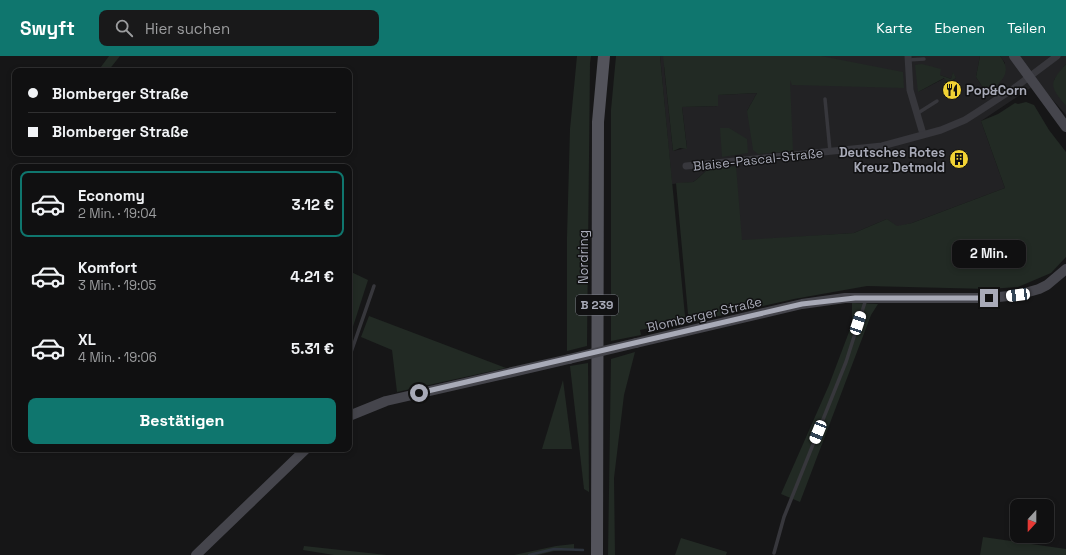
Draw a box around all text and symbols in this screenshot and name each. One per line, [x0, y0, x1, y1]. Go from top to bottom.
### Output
search box [99, 10, 379, 46]
text: Swyft [20, 16, 75, 41]
icon: search [113, 17, 135, 39]
text: Hier suchen [145, 19, 230, 38]
text: Karte [876, 19, 913, 37]
text: Ebenen [935, 19, 985, 37]
text: Teilen [1007, 19, 1046, 37]
restaurant icon: Pop&Corn [941, 79, 963, 101]
place label: Pop&Corn [966, 82, 1027, 99]
text: Blomberger Straße [52, 84, 189, 103]
text: Blomberger Straße [52, 122, 189, 141]
street label: Blaise-Pascal-Straße [692, 144, 824, 175]
place label: Deutsches Rotes Kreuz Detmold [839, 144, 945, 176]
building icon: Deutsches Rotes Kreuz Detmold [948, 148, 970, 170]
icon: car [30, 186, 66, 222]
text: Economy [78, 186, 145, 205]
text: 3.12 € [292, 195, 334, 214]
text: 2 Min. · 19:04 [78, 205, 157, 222]
street label: Nordring [575, 230, 592, 284]
callout: 2 Min. [952, 240, 1026, 268]
text: 2 Min. [970, 245, 1008, 262]
icon: car [30, 258, 66, 294]
text: Komfort [78, 258, 137, 277]
text: 4.21 € [290, 267, 334, 286]
text: 3 Min. · 19:05 [78, 277, 156, 294]
car [1005, 288, 1031, 302]
route end [980, 289, 998, 307]
street label: Blomberger Straße [645, 293, 763, 336]
road number: B 239 [576, 295, 618, 315]
car [849, 310, 867, 336]
icon: car [30, 330, 66, 366]
text: XL [78, 330, 96, 349]
text: 5.31 € [291, 339, 334, 358]
text: 4 Min. · 19:06 [78, 349, 157, 366]
route start [410, 384, 428, 402]
button: Bestätigen [28, 398, 336, 444]
car [808, 419, 828, 445]
north arrow [1010, 499, 1054, 543]
map controls [1010, 499, 1054, 543]

